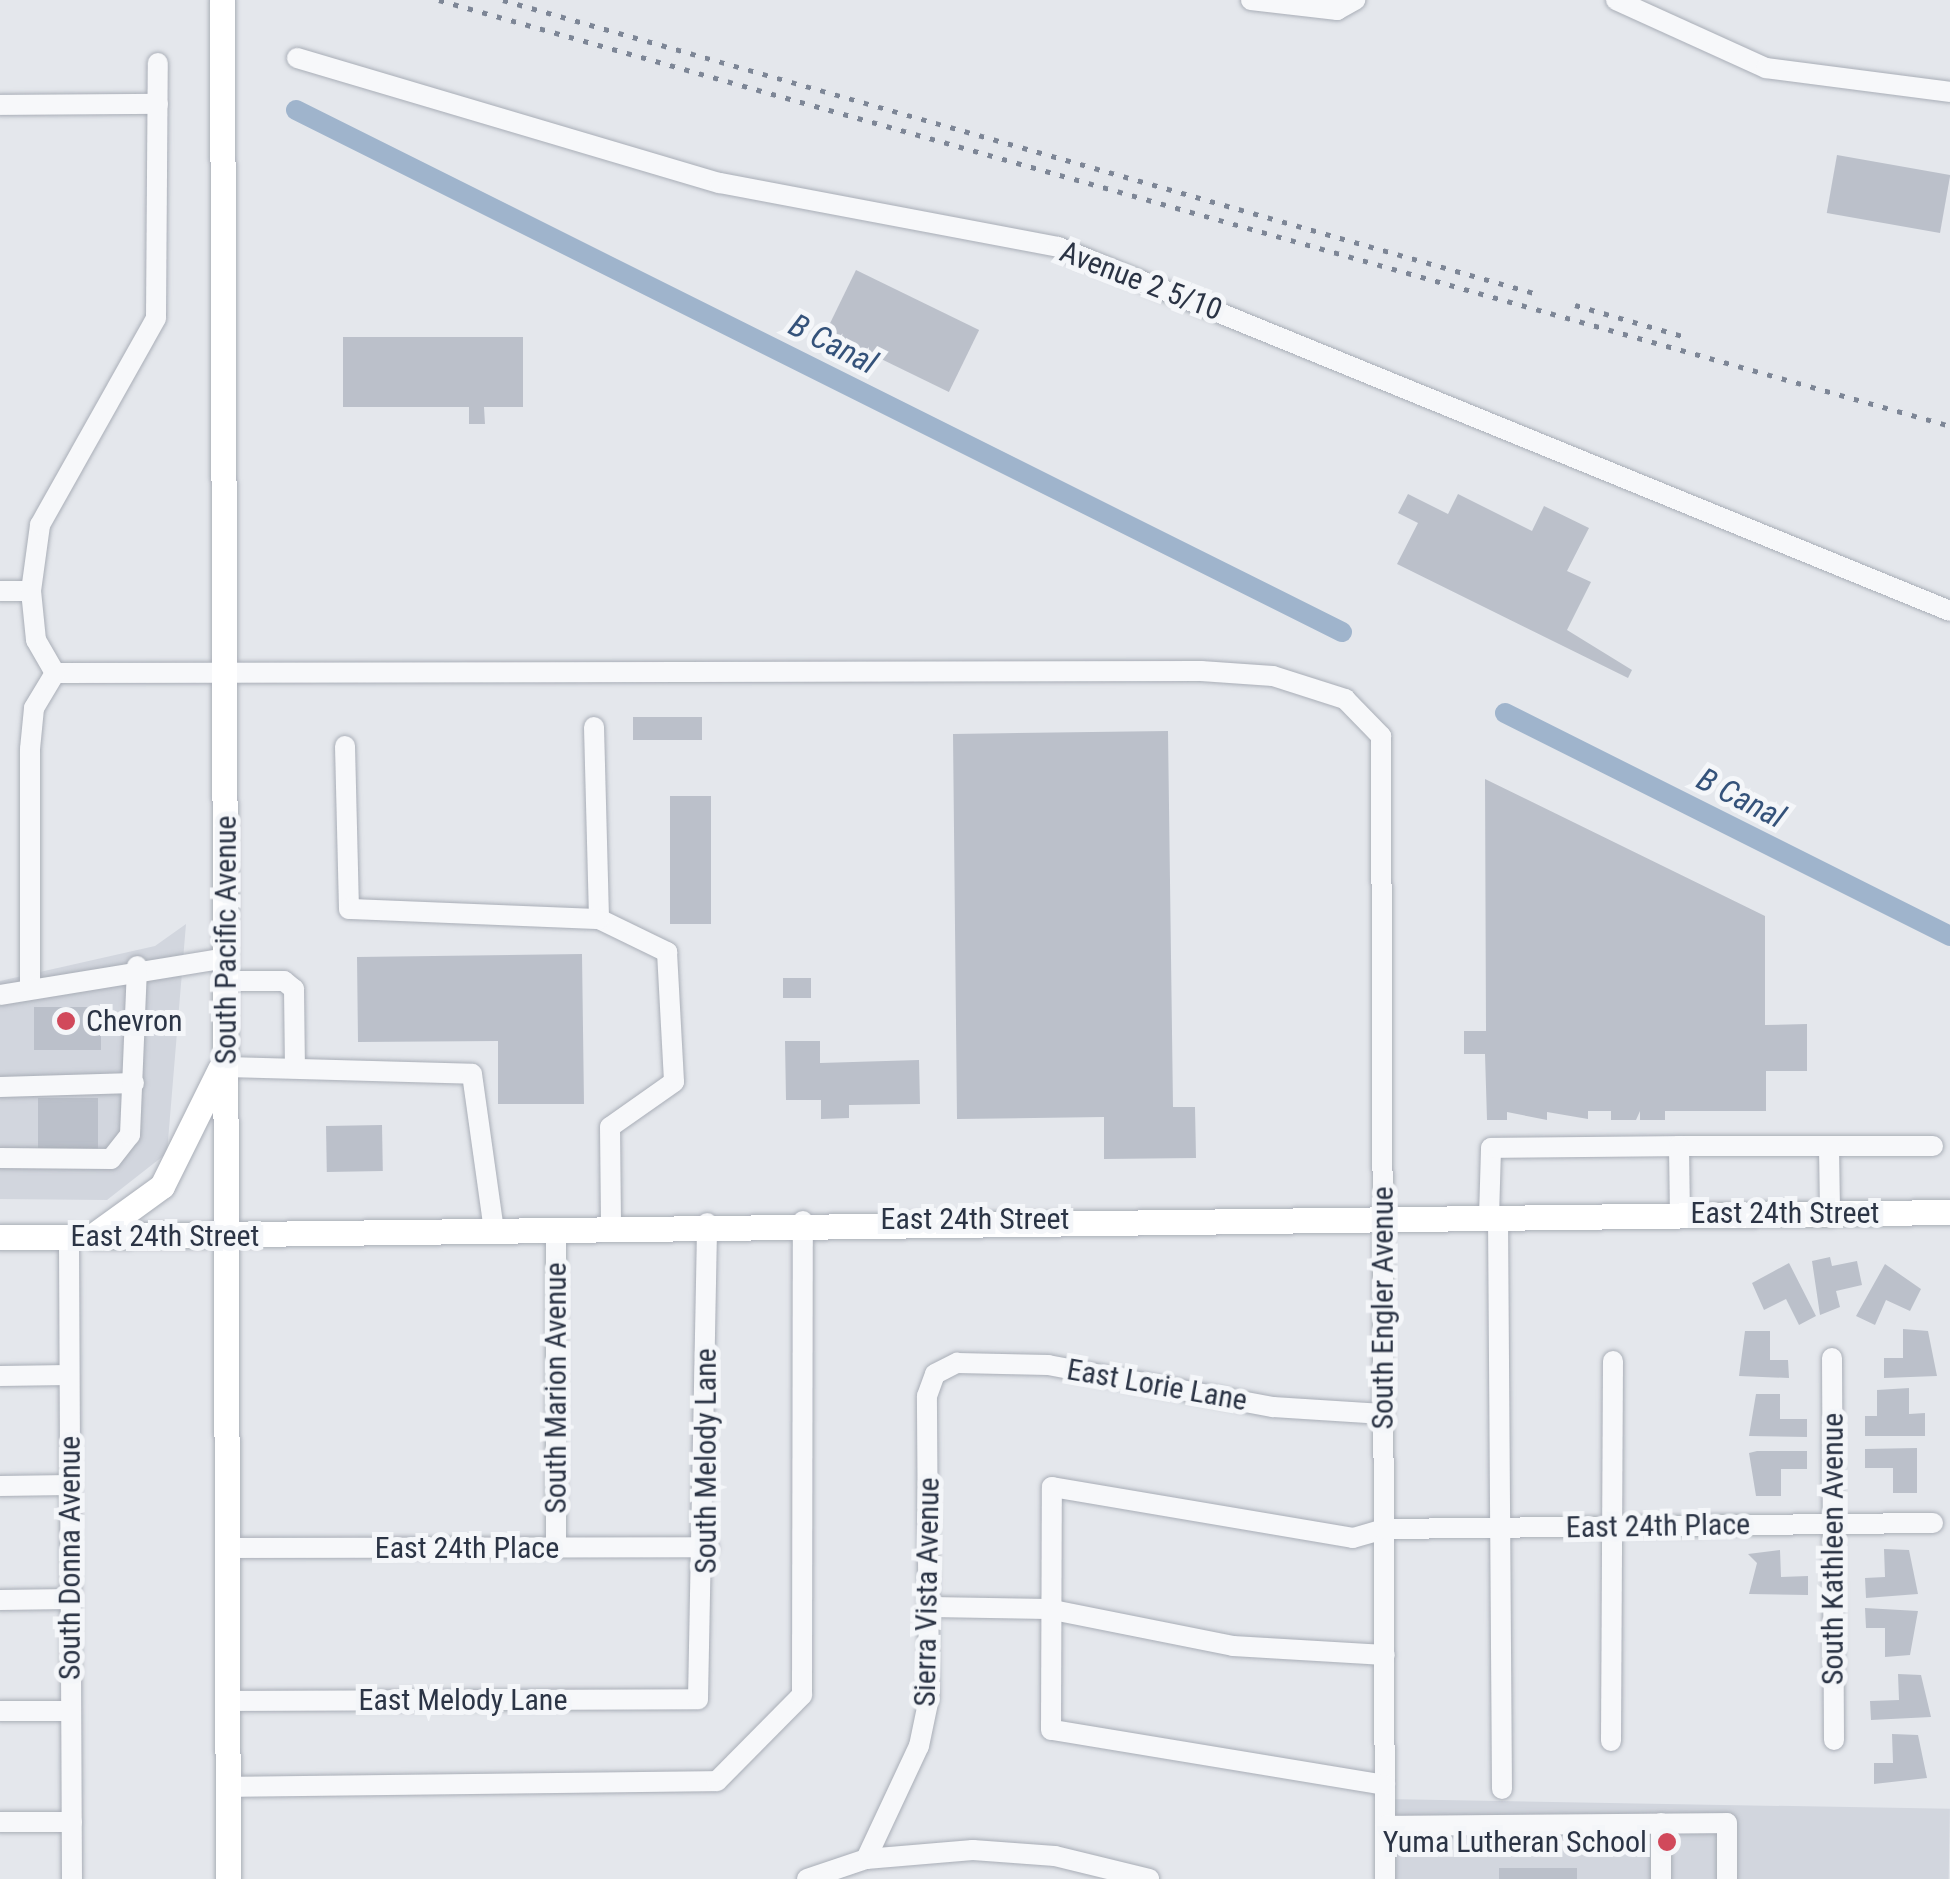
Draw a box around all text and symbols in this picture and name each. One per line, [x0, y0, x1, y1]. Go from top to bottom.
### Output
street label: Avenue 2 5/10 [1055, 234, 1227, 328]
water label: B Canal [783, 306, 883, 382]
water label: B Canal [1691, 760, 1791, 836]
street label: South Pacific Avenue [208, 816, 244, 1064]
place label: Chevron [86, 1003, 183, 1039]
marker: Chevron [55, 1010, 77, 1032]
street label: South Engler Avenue [1365, 1187, 1401, 1429]
street label: East 24th Street [1691, 1195, 1879, 1231]
street label: East 24th Street [881, 1201, 1069, 1237]
street label: East 24th Street [71, 1218, 259, 1254]
street label: South Marion Avenue [538, 1262, 574, 1514]
street label: South Melody Lane [688, 1348, 724, 1574]
street label: East Lorie Lane [1064, 1351, 1250, 1419]
street label: South Kathleen Avenue [1815, 1413, 1851, 1685]
street label: South Donna Avenue [52, 1436, 88, 1680]
street label: Sierra Vista Avenue [907, 1477, 947, 1707]
street label: East 24th Place [1566, 1506, 1750, 1546]
street label: East 24th Place [375, 1530, 559, 1566]
street label: East Melody Lane [359, 1682, 567, 1718]
place label: Yuma Lutheran School [1383, 1824, 1647, 1860]
marker: Yuma Lutheran School [1656, 1831, 1678, 1853]

